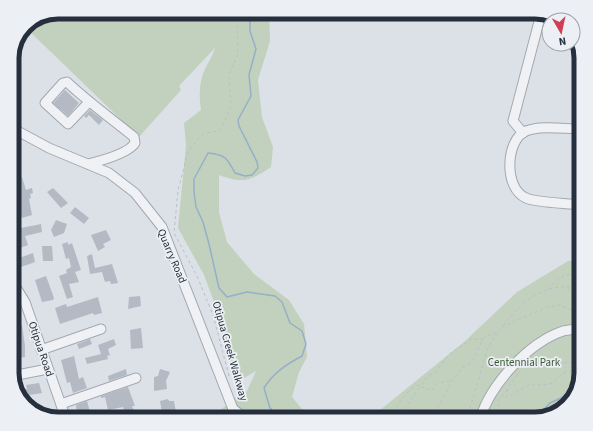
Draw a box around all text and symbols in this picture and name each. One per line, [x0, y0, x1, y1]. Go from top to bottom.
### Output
north arrow [541, 12, 581, 52]
text: N [558, 33, 567, 49]
street label: Quarry Road [154, 227, 190, 285]
street label: Otipua Creek Walkway [209, 299, 251, 403]
street label: Otipua Road [25, 320, 57, 378]
park label: Centennial Park [488, 355, 561, 370]

